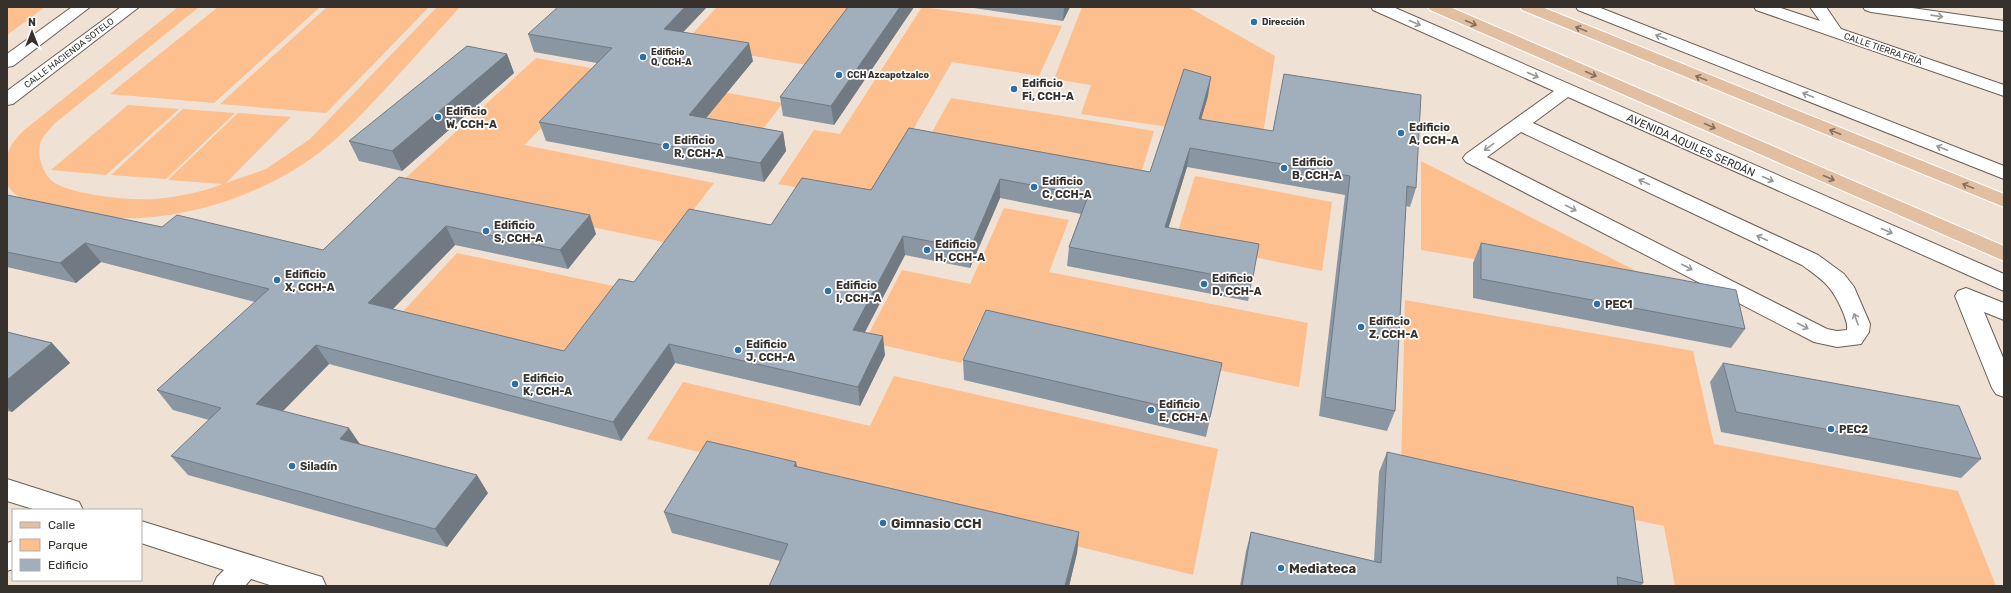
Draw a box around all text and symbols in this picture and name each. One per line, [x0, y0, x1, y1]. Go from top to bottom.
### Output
north arrow [12, 12, 52, 52]
one-way arrow [1930, 12, 1943, 20]
street label: CALLE HACIENDA SOTELO [22, 16, 116, 90]
marker: Dirección [1249, 17, 1259, 27]
place label: Dirección [1262, 17, 1305, 27]
one-way arrow [1465, 19, 1477, 27]
one-way arrow [1408, 20, 1420, 27]
one-way arrow [1575, 24, 1587, 32]
street label: CALLE TIERRA FRÍA [1843, 30, 1924, 67]
one-way arrow [1655, 33, 1667, 41]
place label: Edificio Q, CCH-A [651, 47, 692, 67]
marker: Edificio Q, CCH-A [638, 52, 648, 62]
marker: CCH Azcapotzalco [834, 70, 844, 80]
place label: CCH Azcapotzalco [847, 70, 930, 80]
one-way arrow [1584, 71, 1596, 79]
one-way arrow [1527, 72, 1539, 79]
one-way arrow [1696, 73, 1708, 81]
place label: Edificio Fi, CCH-A [1022, 77, 1074, 103]
marker: Edificio Fi, CCH-A [1009, 84, 1019, 94]
one-way arrow [1802, 91, 1814, 99]
place label: Edificio W, CCH-A [446, 105, 497, 131]
street label: AVENIDA AQUILES SERDÁN [1625, 111, 1757, 180]
marker: Edificio W, CCH-A [433, 112, 443, 122]
place label: Edificio A, CCH-A [1409, 121, 1459, 147]
one-way arrow [1703, 123, 1715, 131]
marker: Edificio A, CCH-A [1396, 128, 1406, 138]
one-way arrow [1829, 128, 1841, 135]
place label: Edificio R, CCH-A [674, 134, 724, 160]
marker: Edificio R, CCH-A [661, 141, 671, 151]
one-way arrow [1483, 143, 1494, 151]
one-way arrow [1936, 144, 1948, 151]
place label: Edificio B, CCH-A [1292, 156, 1342, 182]
marker: Edificio B, CCH-A [1279, 163, 1289, 173]
place label: Edificio C, CCH-A [1042, 175, 1092, 201]
one-way arrow [1823, 175, 1835, 182]
one-way arrow [1761, 176, 1773, 183]
one-way arrow [1639, 178, 1651, 185]
marker: Edificio C, CCH-A [1029, 182, 1039, 192]
one-way arrow [1962, 182, 1974, 190]
one-way arrow [1565, 205, 1577, 213]
place label: Edificio S, CCH-A [494, 219, 543, 245]
marker: Edificio S, CCH-A [481, 226, 491, 236]
one-way arrow [1880, 228, 1892, 235]
one-way arrow [1756, 234, 1768, 241]
place label: Edificio H, CCH-A [935, 238, 985, 264]
marker: Edificio H, CCH-A [922, 245, 932, 255]
one-way arrow [1681, 264, 1693, 272]
place label: Edificio X, CCH-A [285, 268, 335, 294]
place label: Edificio D, CCH-A [1212, 272, 1262, 298]
marker: Edificio X, CCH-A [272, 275, 282, 285]
place label: Edificio I, CCH-A [836, 279, 882, 305]
marker: Edificio D, CCH-A [1199, 279, 1209, 289]
marker: Edificio I, CCH-A [823, 286, 833, 296]
place label: PEC1 [1605, 298, 1633, 311]
marker: PEC1 [1592, 299, 1602, 309]
one-way arrow [1852, 313, 1860, 325]
place label: Edificio Z, CCH-A [1369, 315, 1418, 341]
marker: Edificio Z, CCH-A [1356, 322, 1366, 332]
one-way arrow [1797, 323, 1809, 331]
place label: Edificio J, CCH-A [746, 338, 795, 364]
marker: Edificio J, CCH-A [733, 345, 743, 355]
place label: Edificio K, CCH-A [523, 372, 572, 398]
marker: Edificio K, CCH-A [510, 379, 520, 389]
place label: Edificio E, CCH-A [1159, 398, 1208, 424]
marker: Edificio E, CCH-A [1146, 405, 1156, 415]
place label: PEC2 [1839, 423, 1868, 436]
marker: PEC2 [1826, 424, 1836, 434]
place label: Siladín [300, 460, 337, 473]
marker: Siladín [287, 461, 297, 471]
legend [12, 509, 142, 581]
place label: Gimnasio CCH [891, 516, 982, 531]
text: Calle [48, 518, 75, 532]
marker: Gimnasio CCH [878, 518, 888, 528]
text: Parque [48, 538, 88, 552]
text: Edificio [48, 558, 88, 572]
place label: Mediateca [1289, 561, 1356, 576]
marker: Mediateca [1276, 563, 1286, 573]

